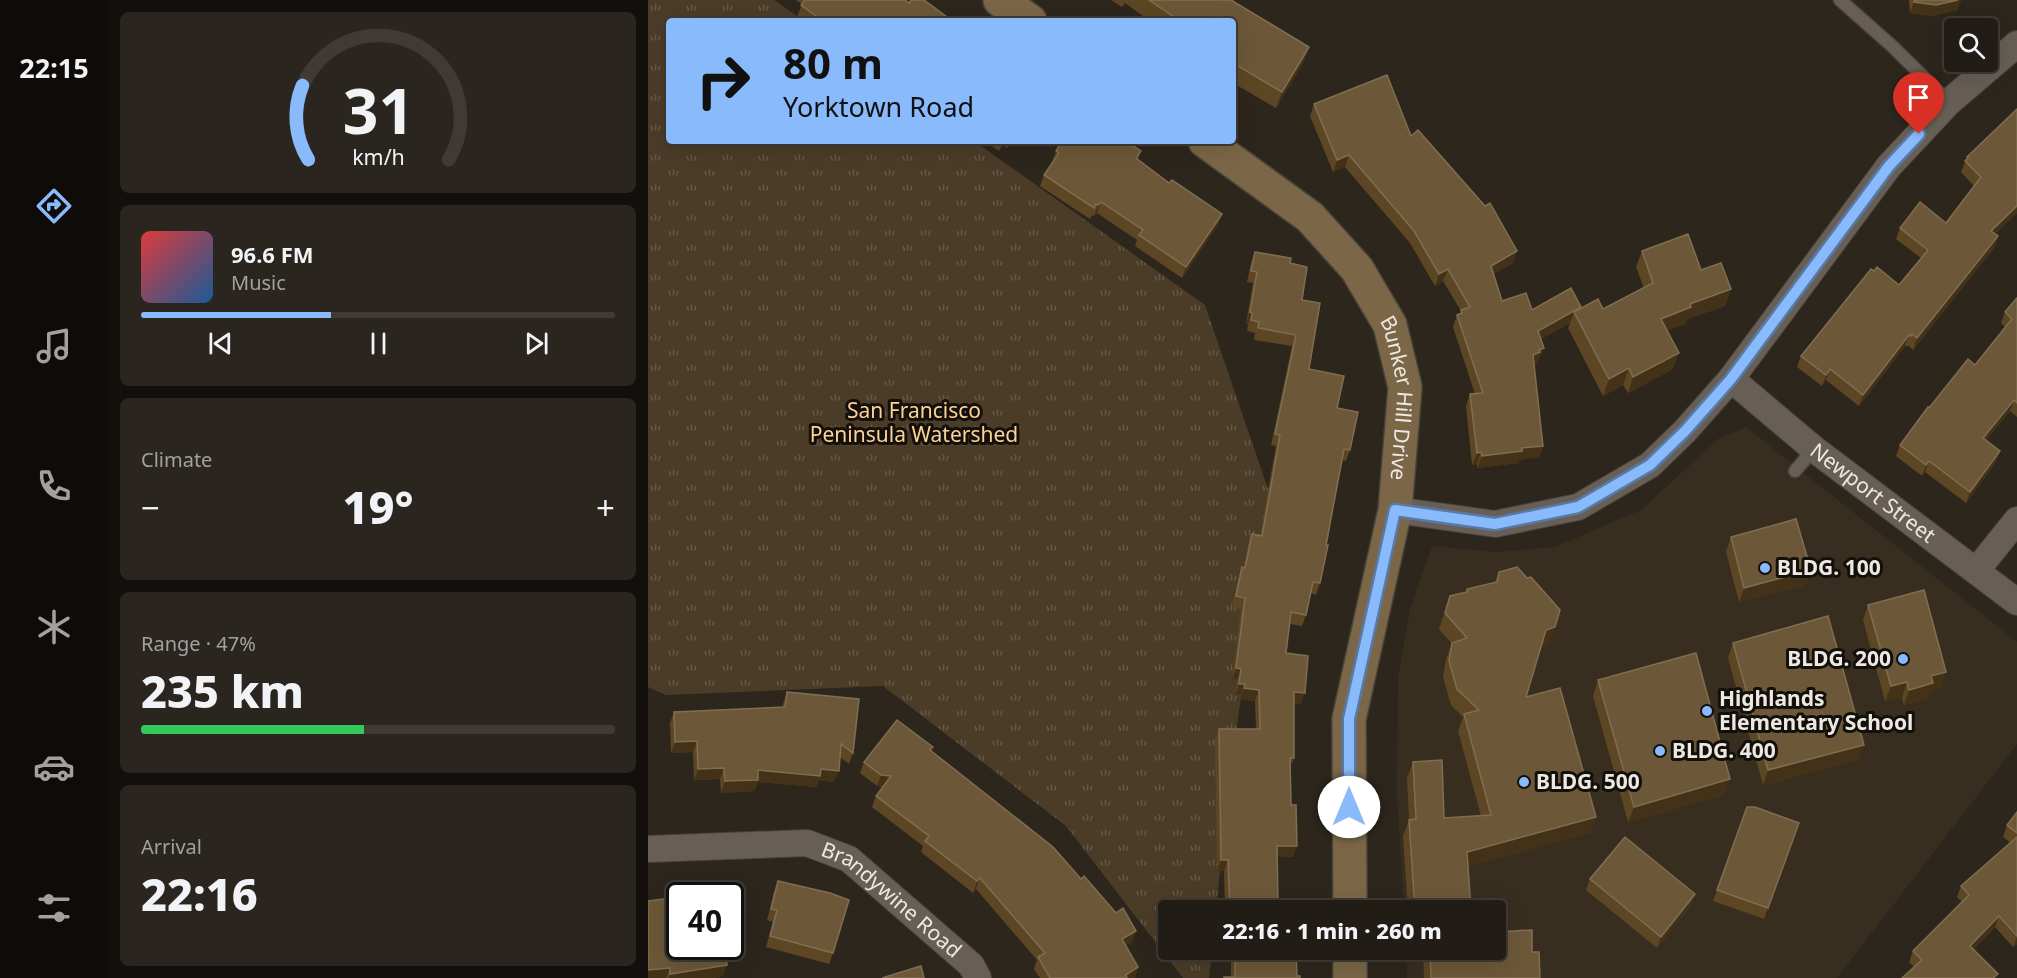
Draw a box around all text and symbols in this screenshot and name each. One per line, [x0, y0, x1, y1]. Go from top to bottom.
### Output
map controls [1944, 18, 1998, 72]
button: search [1944, 18, 1998, 72]
text: 80 m [783, 34, 883, 91]
icon: right [684, 42, 762, 120]
text: 22:15 [19, 49, 89, 86]
text: 31 [342, 67, 414, 152]
pin [1893, 72, 1944, 134]
icon: arrive [1902, 81, 1935, 114]
text: Yorktown Road [783, 88, 974, 125]
text: km/h [352, 142, 404, 171]
icon: directions [33, 185, 75, 227]
text: 96.6 FM [231, 239, 313, 269]
text: Music [231, 269, 286, 296]
street label: Bunker Hill Drive [1374, 310, 1420, 481]
icon: music [33, 325, 75, 367]
icon: previous [204, 327, 237, 360]
icon: pause [362, 327, 395, 360]
icon: next [520, 327, 553, 360]
park label: San Francisco Peninsula Watershed [810, 396, 1018, 448]
street label: Newport Street [1805, 436, 1942, 549]
text: Climate [141, 446, 212, 473]
icon: phone [33, 465, 75, 507]
text: 19° [342, 476, 414, 537]
text: − [141, 485, 160, 530]
text: + [596, 485, 615, 530]
place label: BLDG. 100 [1777, 553, 1881, 581]
marker: BLDG. 100 [1758, 561, 1772, 575]
icon: climate [33, 606, 75, 648]
text: Range · 47% [141, 630, 256, 657]
place label: BLDG. 200 [1787, 644, 1891, 672]
marker: BLDG. 200 [1896, 652, 1910, 666]
text: 235 km [141, 660, 304, 721]
place label: Highlands Elementary School [1719, 684, 1913, 736]
marker: Highlands Elementary School [1700, 704, 1714, 718]
place label: BLDG. 400 [1672, 736, 1776, 764]
marker: BLDG. 400 [1653, 744, 1667, 758]
icon: car [33, 746, 75, 788]
place label: BLDG. 500 [1536, 767, 1640, 795]
position arrow [1317, 775, 1381, 839]
marker: BLDG. 500 [1517, 775, 1531, 789]
text: Arrival [141, 833, 202, 860]
street label: Brandywine Road [818, 835, 968, 964]
text: 22:16 [141, 863, 258, 924]
speed limit sign: 40 [666, 882, 744, 960]
icon: filters [33, 887, 75, 929]
text: 22:16 · 1 min · 260 m [1222, 915, 1442, 945]

